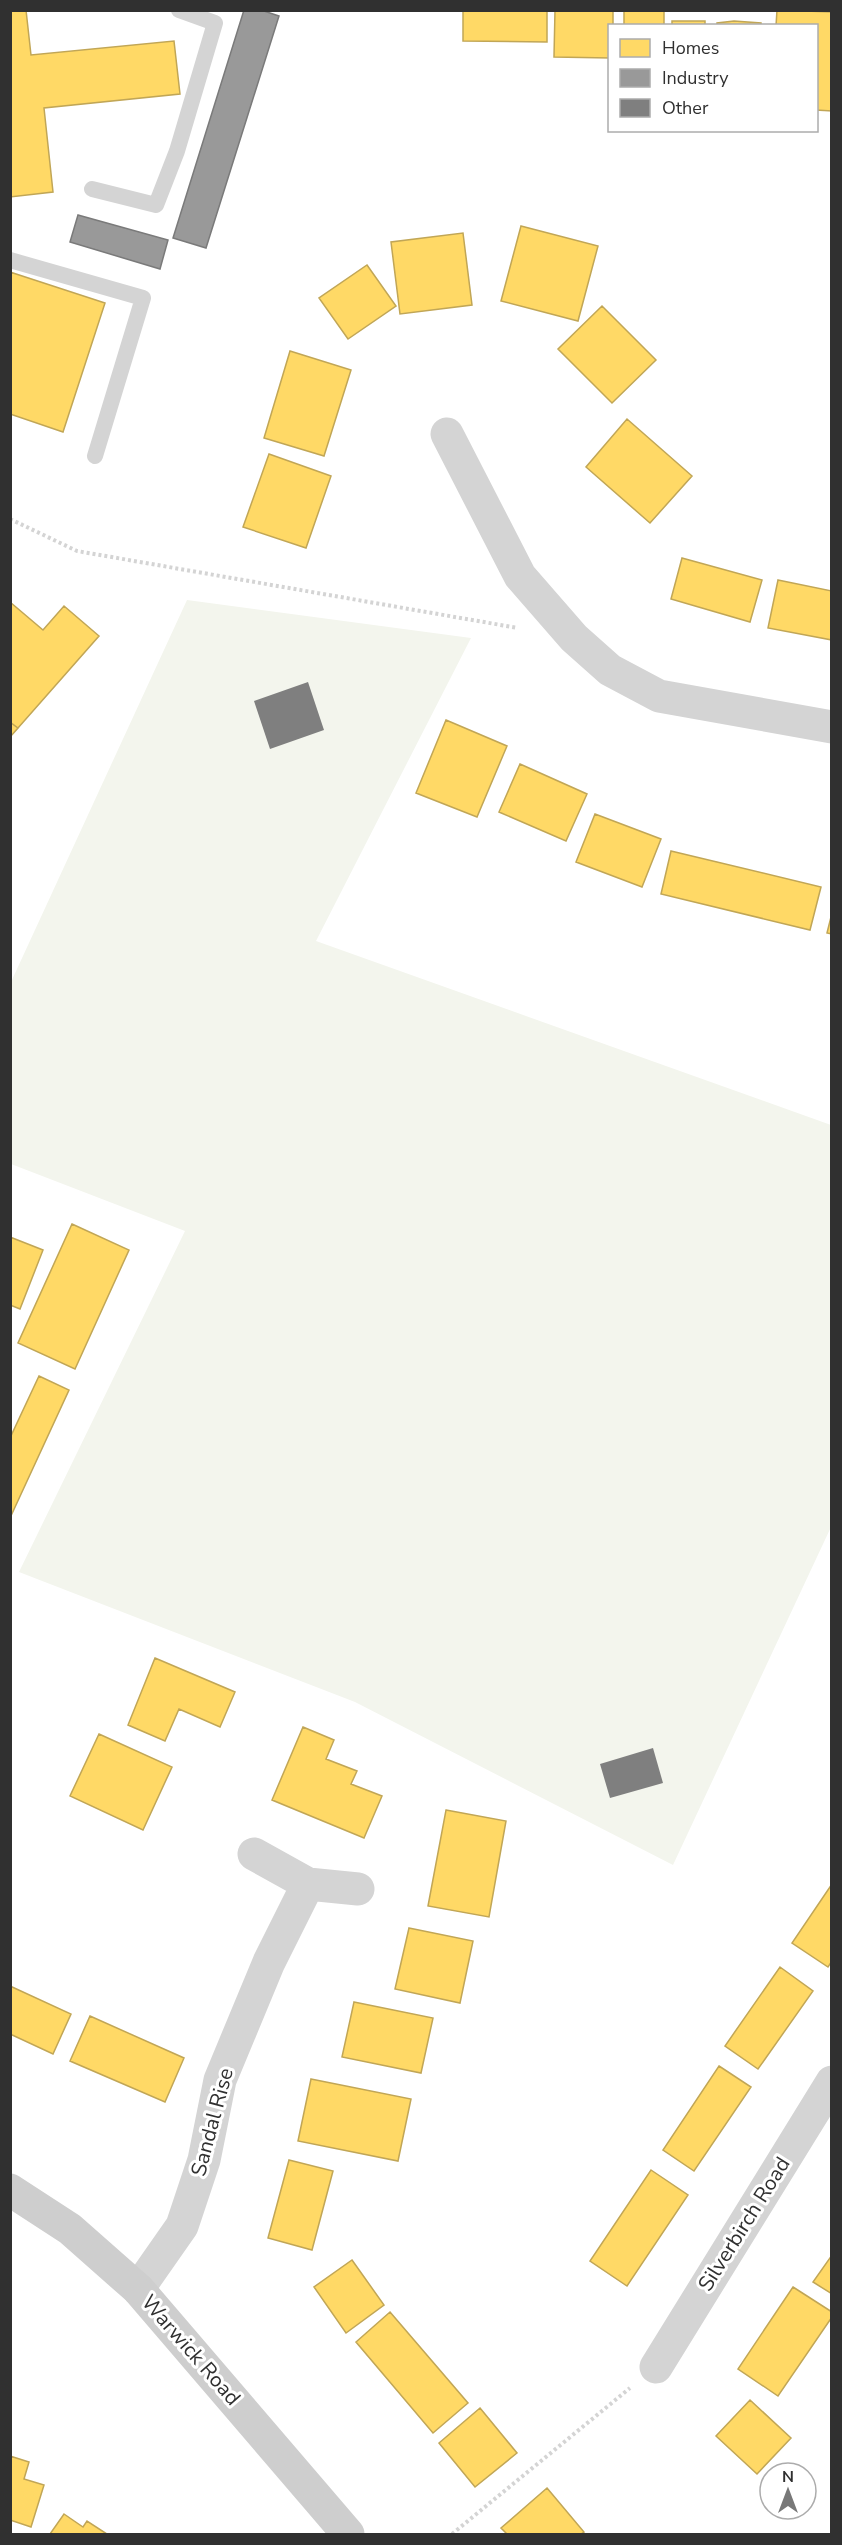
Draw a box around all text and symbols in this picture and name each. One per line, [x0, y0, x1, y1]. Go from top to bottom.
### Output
legend [608, 24, 818, 132]
text: Homes [662, 36, 719, 60]
text: Industry [662, 66, 729, 90]
text: Other [662, 96, 709, 120]
street label: Sandal Rise [184, 2065, 240, 2179]
street label: Silverbirch Road [691, 2151, 797, 2297]
street label: Warwick Road [135, 2289, 247, 2411]
north arrow [758, 2461, 818, 2521]
text: N [782, 2466, 794, 2488]

